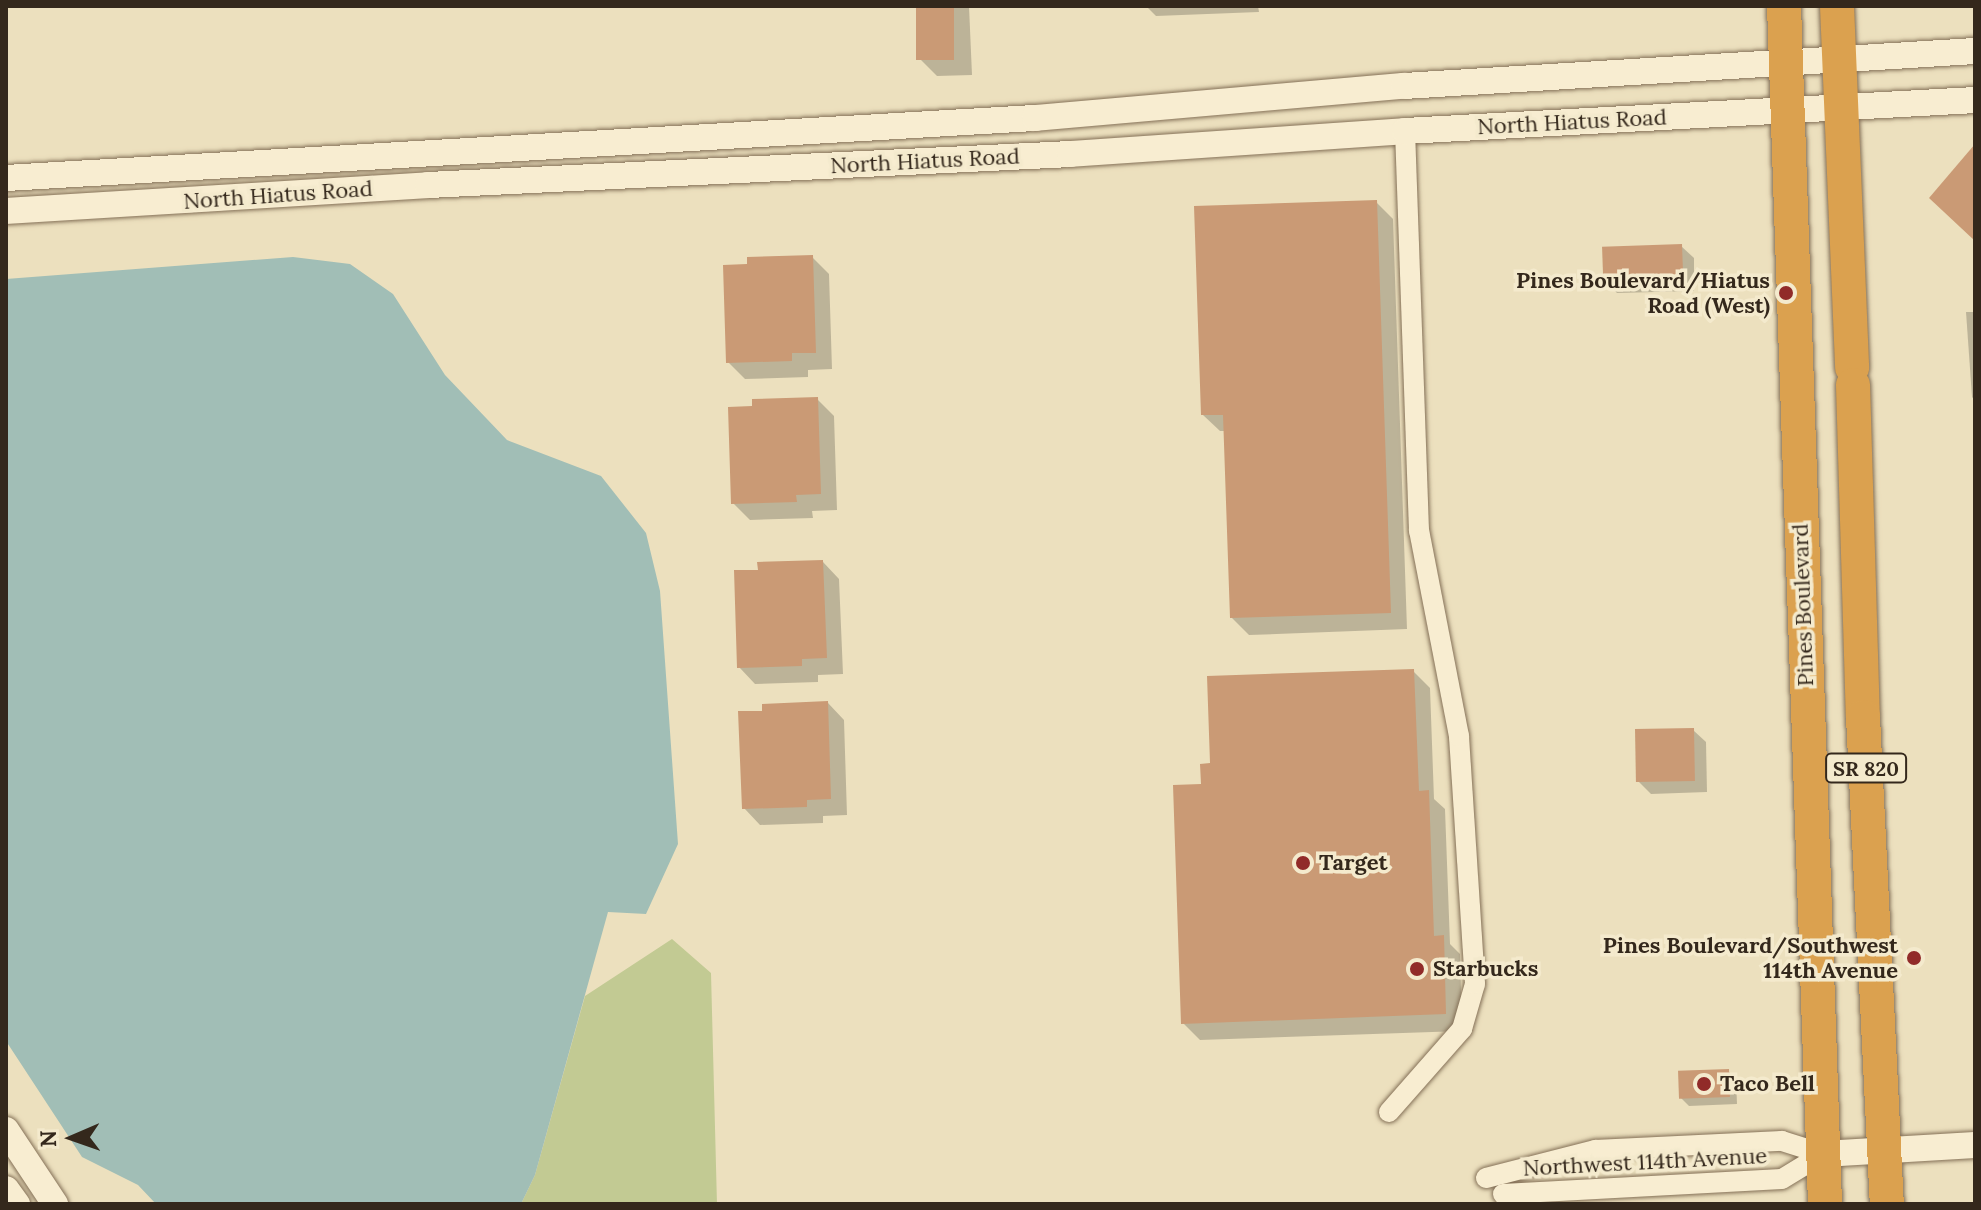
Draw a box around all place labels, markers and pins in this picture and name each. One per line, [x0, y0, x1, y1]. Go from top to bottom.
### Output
place label: Pines Boulevard/Hiatus Road (West) [1516, 267, 1770, 318]
marker: Pines Boulevard/Hiatus Road (West) [1777, 284, 1795, 302]
place label: Target [1319, 850, 1388, 876]
marker: Target [1294, 854, 1312, 872]
place label: Pines Boulevard/Southwest 114th Avenue [1603, 932, 1898, 984]
marker: Pines Boulevard/Southwest 114th Avenue [1905, 949, 1923, 967]
place label: Starbucks [1433, 956, 1538, 982]
marker: Starbucks [1408, 960, 1426, 978]
place label: Taco Bell [1720, 1071, 1815, 1097]
marker: Taco Bell [1695, 1075, 1713, 1093]

